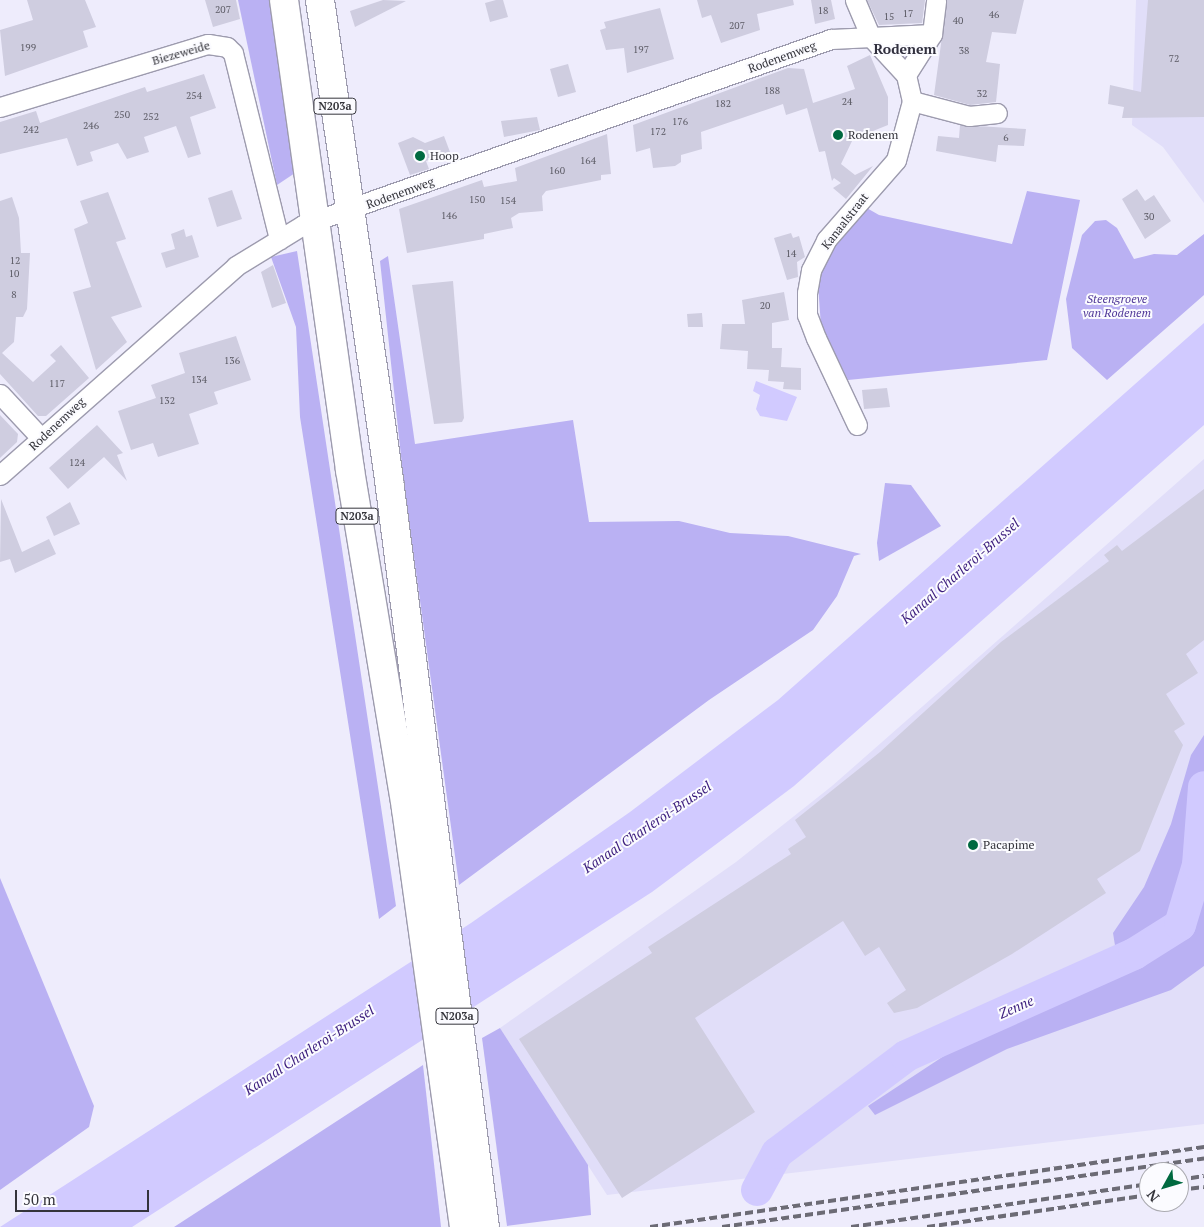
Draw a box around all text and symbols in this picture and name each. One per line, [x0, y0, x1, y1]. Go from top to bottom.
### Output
house number: 207 [215, 4, 231, 16]
house number: 18 [818, 5, 828, 17]
house number: 17 [903, 8, 913, 20]
house number: 46 [989, 9, 999, 21]
house number: 15 [884, 11, 894, 23]
house number: 40 [953, 15, 963, 27]
house number: 207 [729, 20, 745, 32]
street label: Biezeweide [150, 38, 212, 68]
street label: Rodenemweg [746, 38, 818, 76]
district label: Rodenem [873, 41, 937, 57]
house number: 199 [20, 42, 36, 54]
house number: 197 [633, 44, 649, 56]
house number: 38 [959, 45, 969, 57]
house number: 72 [1169, 53, 1179, 65]
house number: 188 [764, 85, 780, 97]
house number: 32 [977, 88, 987, 100]
house number: 254 [186, 90, 202, 102]
house number: 24 [842, 96, 852, 108]
road number: N203a [312, 98, 358, 114]
house number: 182 [715, 98, 731, 110]
house number: 250 [114, 109, 130, 121]
house number: 252 [143, 111, 159, 123]
house number: 176 [672, 116, 688, 128]
house number: 246 [83, 120, 99, 132]
house number: 242 [23, 124, 39, 136]
house number: 172 [650, 126, 666, 138]
place label: Rodenem [848, 128, 898, 142]
marker: Rodenem [832, 129, 844, 141]
house number: 6 [1003, 132, 1009, 144]
place label: Hoop [430, 149, 459, 163]
marker: Hoop [414, 150, 426, 162]
house number: 164 [580, 155, 596, 167]
house number: 160 [549, 165, 565, 177]
street label: Rodenemweg [364, 174, 436, 212]
street label: Kanaalstraat [819, 190, 871, 252]
house number: 150 [469, 194, 485, 206]
house number: 154 [500, 195, 516, 207]
house number: 146 [441, 210, 457, 222]
house number: 30 [1144, 211, 1154, 223]
house number: 14 [786, 248, 796, 260]
house number: 12 [10, 255, 20, 267]
house number: 10 [9, 268, 19, 280]
house number: 8 [11, 289, 17, 301]
park label: Steengroeve van Rodenem [1083, 292, 1151, 320]
house number: 20 [760, 300, 770, 312]
house number: 136 [224, 355, 240, 367]
house number: 134 [191, 374, 207, 386]
house number: 117 [49, 378, 65, 390]
street label: Rodenemweg [26, 394, 88, 454]
house number: 132 [159, 395, 175, 407]
house number: 124 [69, 457, 85, 469]
road number: N203a [334, 508, 380, 524]
water label: Kanaal Charleroi-Brussel [897, 515, 1023, 627]
water label: Kanaal Charleroi-Brussel [580, 778, 714, 876]
place label: Pacapime [983, 838, 1035, 852]
marker: Pacapime [967, 839, 979, 851]
water label: Zenne [996, 992, 1036, 1022]
water label: Kanaal Charleroi-Brussel [241, 1002, 377, 1098]
road number: N203a [434, 1008, 480, 1024]
north arrow [1139, 1162, 1189, 1212]
scale bar [18, 1180, 151, 1212]
text: N [1142, 1186, 1163, 1206]
text: 50 m [23, 1189, 56, 1209]

